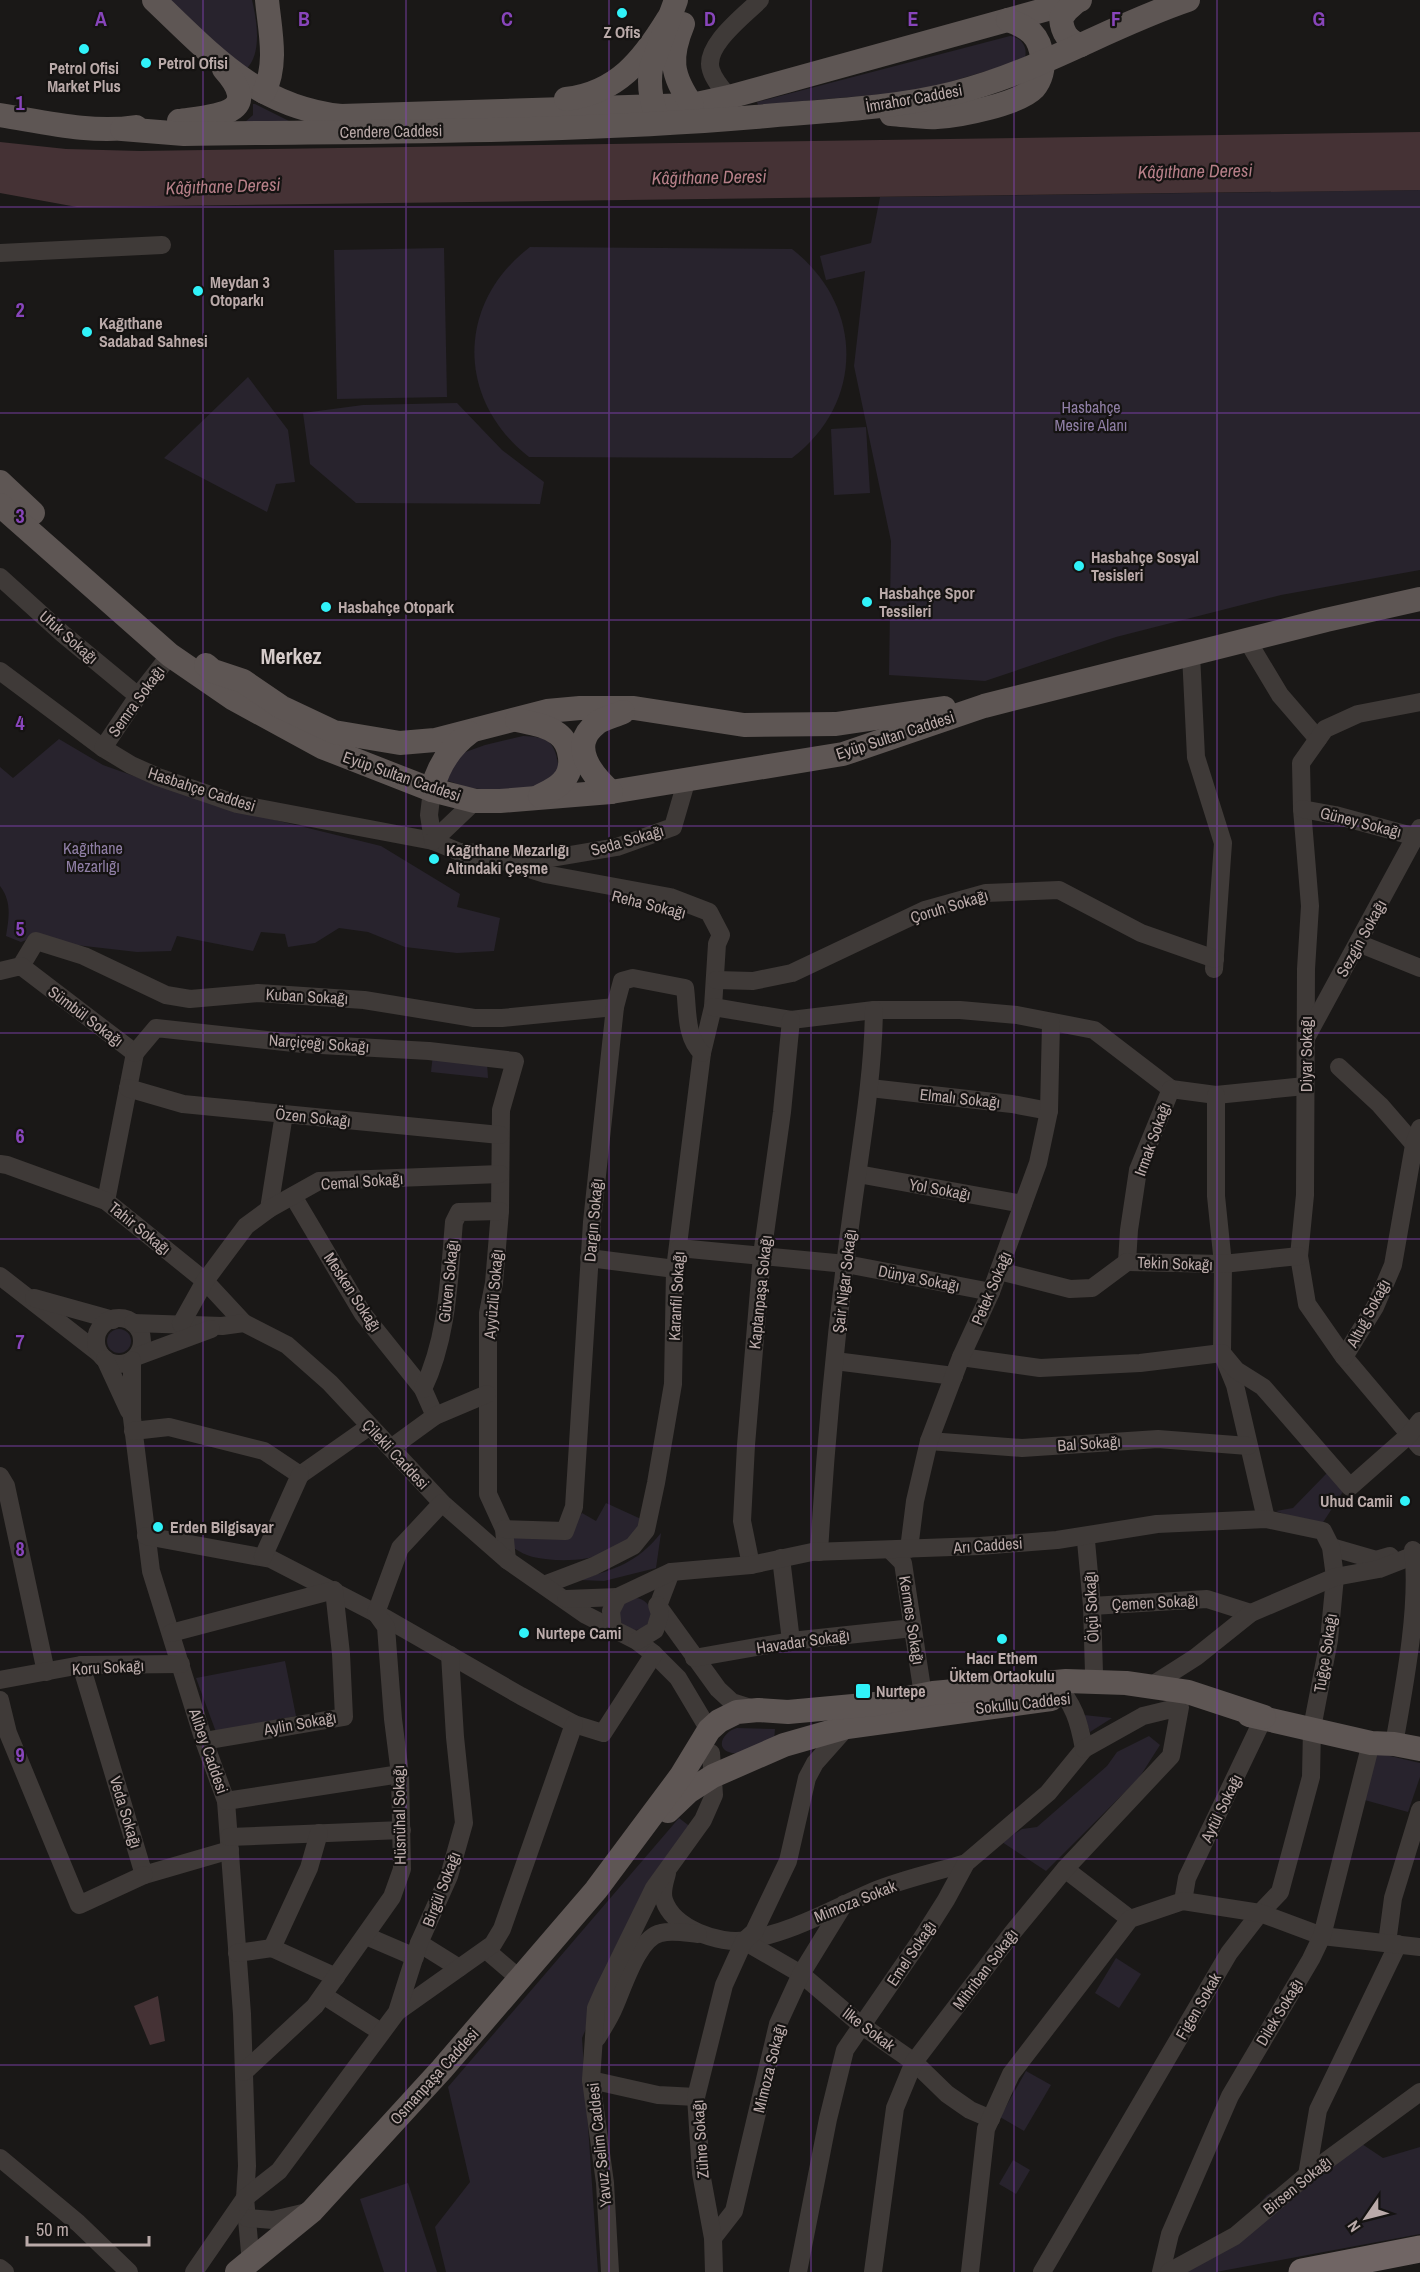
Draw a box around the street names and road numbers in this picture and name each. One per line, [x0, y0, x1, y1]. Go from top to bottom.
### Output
street label: İmrahor Caddesi [864, 79, 964, 117]
street label: Cendere Caddesi [339, 119, 443, 143]
street label: Ufuk Sokağı [35, 605, 103, 669]
street label: Semra Sokağı [103, 661, 169, 741]
street label: Eyüp Sultan Caddesi [833, 705, 957, 765]
street label: Eyüp Sultan Caddesi [340, 746, 464, 806]
street label: Hasbahçe Caddesi [146, 761, 258, 817]
street label: Güney Sokağı [1318, 801, 1404, 843]
street label: Seda Sokağı [588, 819, 666, 861]
street label: Reha Sokağı [610, 884, 688, 924]
street label: Çoruh Sokağı [907, 884, 991, 928]
street label: Sezgin Sokağı [1331, 895, 1391, 981]
street label: Sümbül Sokağı [44, 980, 128, 1052]
street label: Kuban Sokağı [265, 983, 349, 1009]
street label: Diyar Sokağı [1295, 1016, 1317, 1092]
street label: Narçiçeğı Sokağı [268, 1029, 370, 1057]
street label: Elmalı Sokağı [919, 1083, 1001, 1113]
street label: Irmak Sokağı [1128, 1099, 1176, 1179]
street label: Özen Sokağı [274, 1102, 352, 1132]
street label: Cemal Sokağı [320, 1167, 404, 1195]
street label: Yol Sokağı [907, 1173, 973, 1205]
street label: Dargın Sokağı [578, 1177, 608, 1263]
street label: Tahir Sokağı [104, 1196, 176, 1260]
street label: Şair Nigar Sokağı [827, 1228, 861, 1334]
street label: Kaptanpaşa Sokağı [743, 1234, 777, 1350]
street label: Güven Sokağı [433, 1238, 463, 1324]
street label: Mesken Sokağı [319, 1248, 387, 1336]
street label: Ayyüzlü Sokağı [478, 1248, 508, 1341]
street label: Petek Sokağı [966, 1248, 1016, 1328]
street label: Karanfil Sokağı [663, 1251, 689, 1341]
street label: Tekin Sokağı [1137, 1251, 1213, 1275]
street label: Dünya Sokağı [876, 1259, 962, 1297]
street label: Altuğ Sokağı [1340, 1275, 1395, 1352]
street label: Çilekli Caddesi [358, 1414, 434, 1494]
street label: Bal Sokağı [1057, 1430, 1121, 1456]
street label: Arı Caddesi [952, 1532, 1023, 1558]
street label: Ölçü Sokağı [1078, 1571, 1104, 1643]
street label: Kermes Sokağı [894, 1574, 930, 1666]
street label: Çemen Sokağı [1111, 1589, 1199, 1615]
street label: Tuğçe Sokağı [1308, 1612, 1342, 1694]
street label: Havadar Sokağı [755, 1624, 851, 1658]
street label: Koru Sokağı [71, 1654, 145, 1680]
street label: Sokullu Caddesi [974, 1687, 1072, 1719]
street label: Alibey Caddesi [184, 1704, 234, 1797]
street label: Aylin Sokağı [261, 1706, 338, 1740]
street label: Hüsnühal Sokağı [387, 1765, 411, 1865]
street label: Aytül Sokağı [1195, 1770, 1247, 1847]
street label: Veda Sokağı [105, 1773, 147, 1851]
street label: Birgül Sokağı [417, 1848, 465, 1930]
street label: Mimoza Sokak [811, 1874, 900, 1927]
street label: Emel Sokağı [881, 1916, 941, 1990]
street label: Mihriban Sokağı [947, 1924, 1023, 2014]
street label: Figen Sokak [1170, 1968, 1226, 2043]
street label: Dilek Sokağı [1250, 1974, 1308, 2050]
street label: İlke Sokak [838, 2002, 900, 2056]
street label: Mimoza Sokağı [747, 2021, 791, 2115]
street label: Osmanpaşa Caddesi [385, 2023, 483, 2129]
street label: Yavuz Selim Caddesi [582, 2082, 616, 2208]
street label: Zühre Sokağı [686, 2099, 714, 2179]
street label: Birsen Sokağı [1258, 2151, 1336, 2219]

